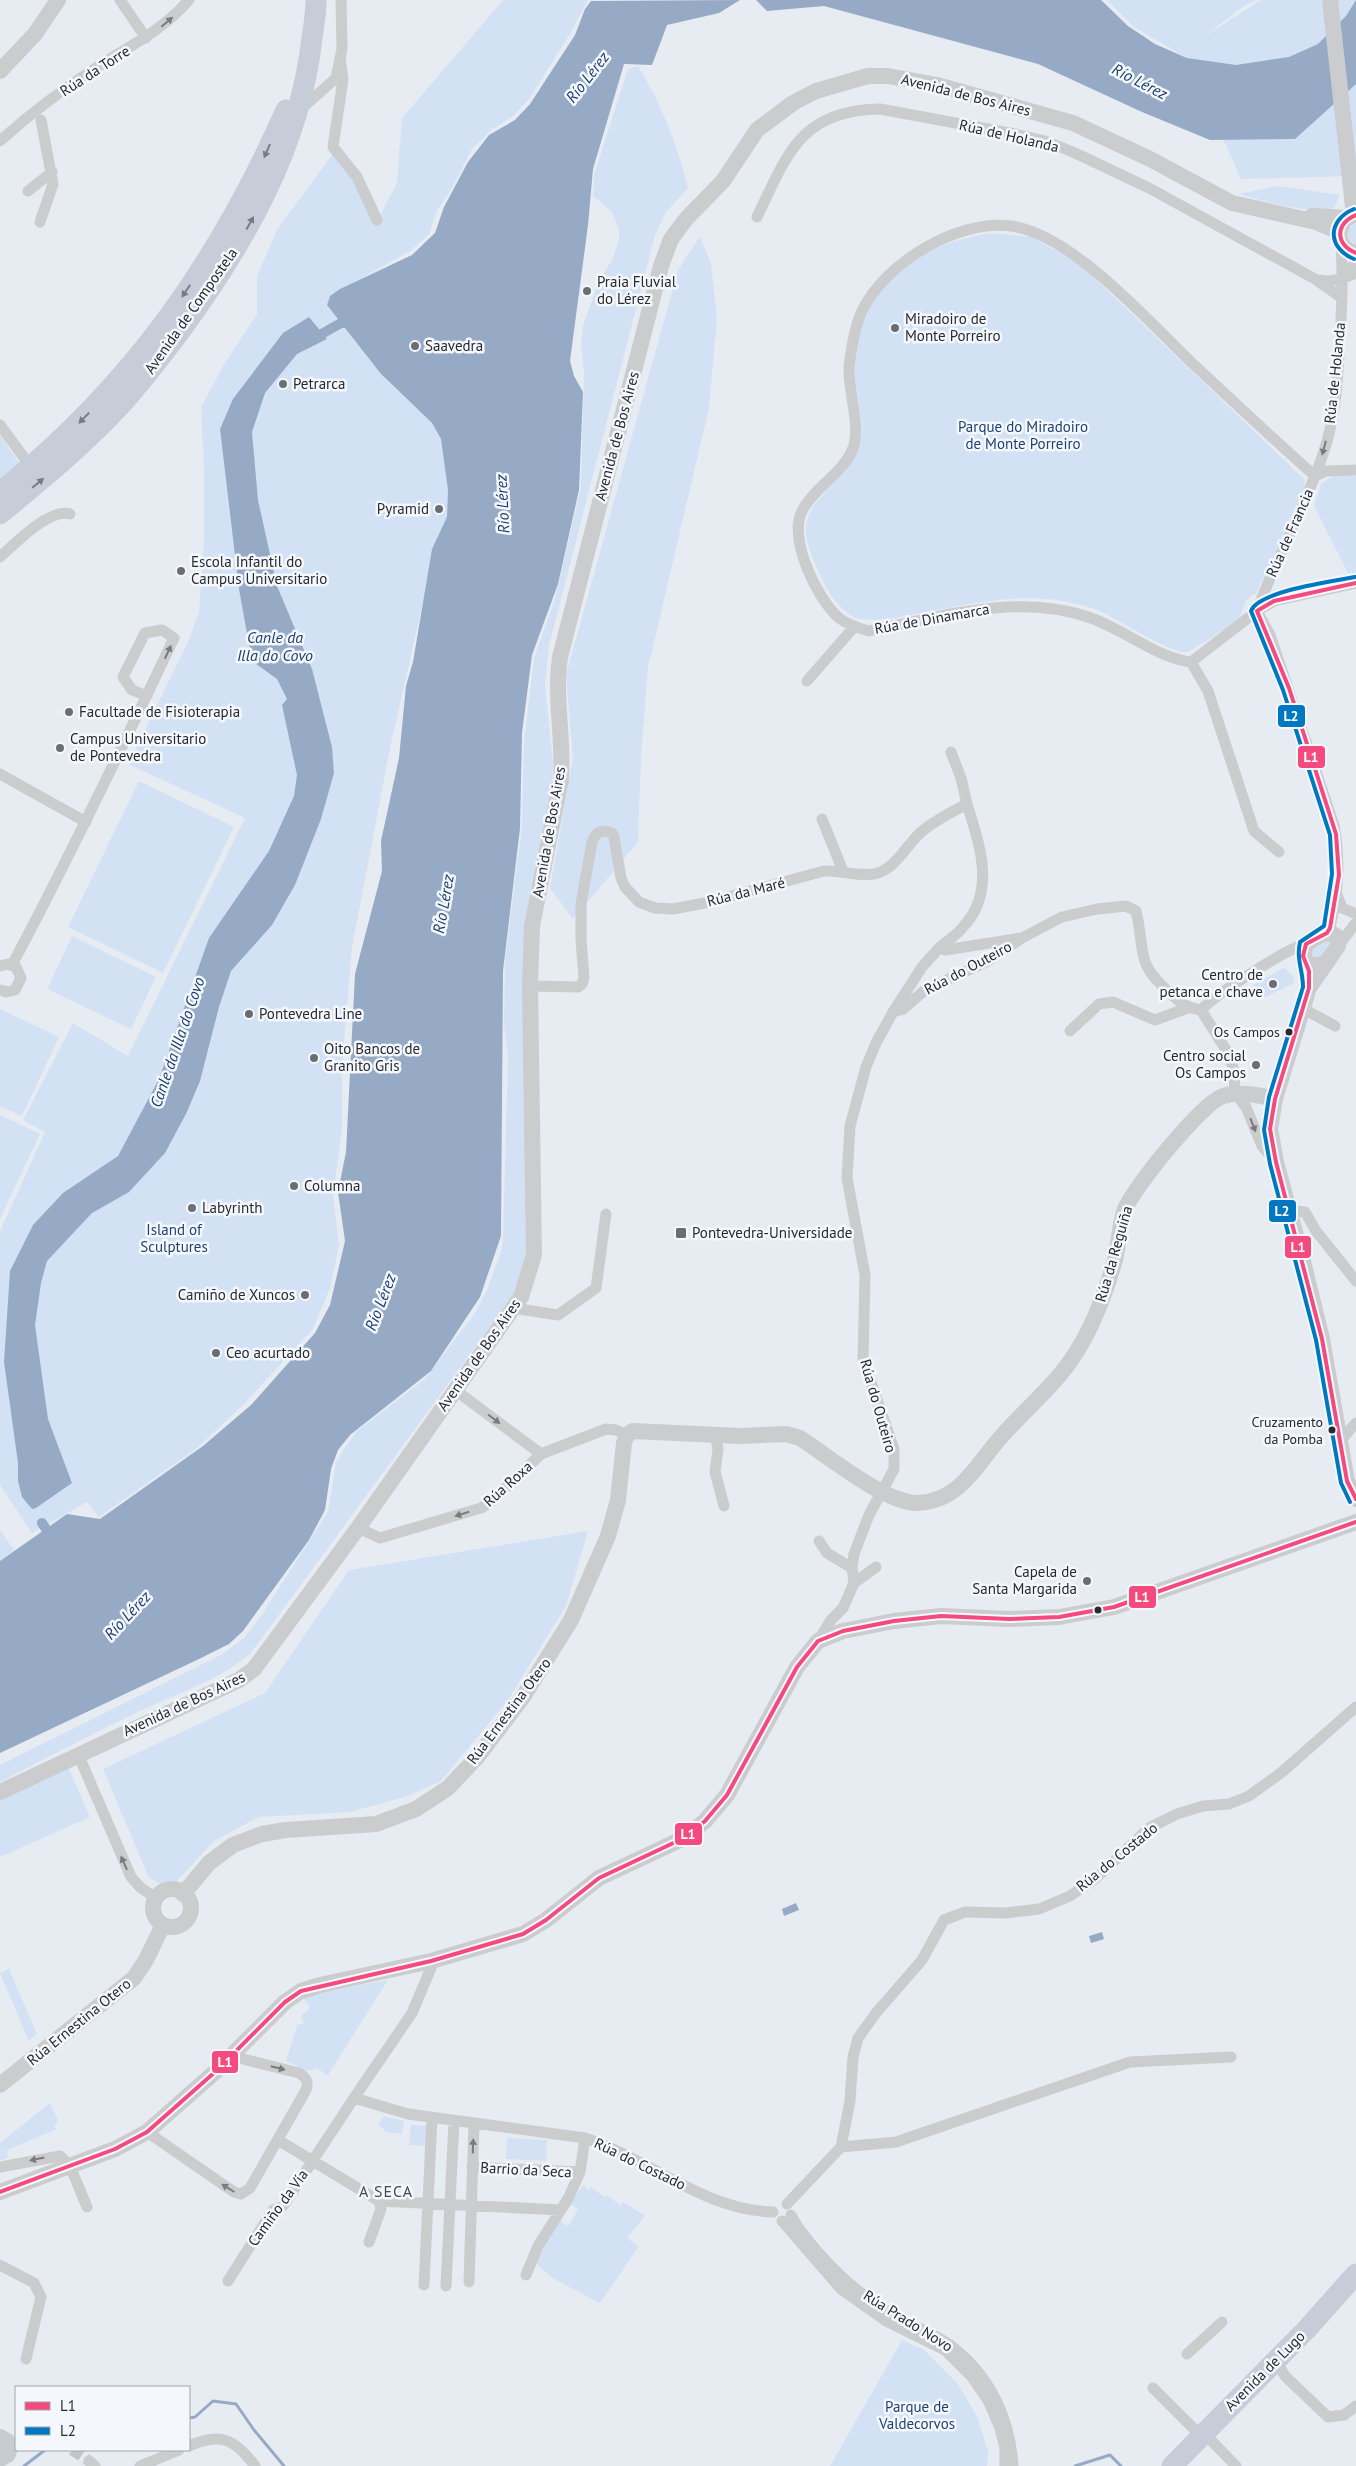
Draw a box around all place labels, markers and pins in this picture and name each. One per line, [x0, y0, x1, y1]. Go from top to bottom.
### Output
place label: Praia Fluvial do Lérez [597, 272, 677, 308]
marker: Praia Fluvial do Lérez [581, 285, 593, 297]
place label: Miradoiro de Monte Porreiro [905, 309, 1001, 345]
marker: Miradoiro de Monte Porreiro [889, 322, 901, 334]
place label: Saavedra [425, 336, 483, 355]
marker: Saavedra [409, 340, 421, 352]
place label: Petrarca [293, 374, 345, 393]
marker: Petrarca [277, 378, 289, 390]
place label: Pyramid [377, 499, 429, 518]
marker: Pyramid [433, 503, 445, 515]
place label: Escola Infantil do Campus Universitario [191, 552, 327, 588]
marker: Escola Infantil do Campus Universitario [175, 565, 187, 577]
place label: Facultade de Fisioterapia [79, 702, 240, 721]
marker: Facultade de Fisioterapia [63, 706, 75, 718]
place label: Campus Universitario de Pontevedra [70, 729, 206, 765]
marker: Campus Universitario de Pontevedra [54, 742, 66, 754]
place label: Centro de petanca e chave [1160, 965, 1263, 1001]
marker: Centro de petanca e chave [1267, 978, 1279, 990]
place label: Pontevedra Line [259, 1004, 362, 1023]
marker: Pontevedra Line [243, 1008, 255, 1020]
place label: Os Campos [1214, 1023, 1280, 1041]
marker: Os Campos [1284, 1027, 1294, 1037]
place label: Oito Bancos de Granito Gris [324, 1039, 420, 1075]
place label: Centro social Os Campos [1163, 1046, 1247, 1082]
marker: Oito Bancos de Granito Gris [308, 1052, 320, 1064]
marker: Centro social Os Campos [1250, 1059, 1262, 1071]
place label: Columna [304, 1176, 360, 1195]
marker: Columna [288, 1180, 300, 1192]
place label: Labyrinth [202, 1198, 262, 1217]
marker: Labyrinth [186, 1202, 198, 1214]
place label: Pontevedra-Universidade [692, 1223, 852, 1242]
marker: Pontevedra-Universidade [674, 1226, 688, 1240]
place label: Camiño de Xuncos [178, 1285, 295, 1304]
marker: Camiño de Xuncos [299, 1289, 311, 1301]
place label: Ceo acurtado [226, 1343, 310, 1362]
marker: Ceo acurtado [210, 1347, 222, 1359]
place label: Cruzamento da Pomba [1252, 1413, 1323, 1448]
marker: Cruzamento da Pomba [1327, 1425, 1337, 1435]
place label: Capela de Santa Margarida [972, 1562, 1077, 1598]
marker: Capela de Santa Margarida [1081, 1575, 1093, 1587]
unlabelled marker [1093, 1605, 1103, 1615]

